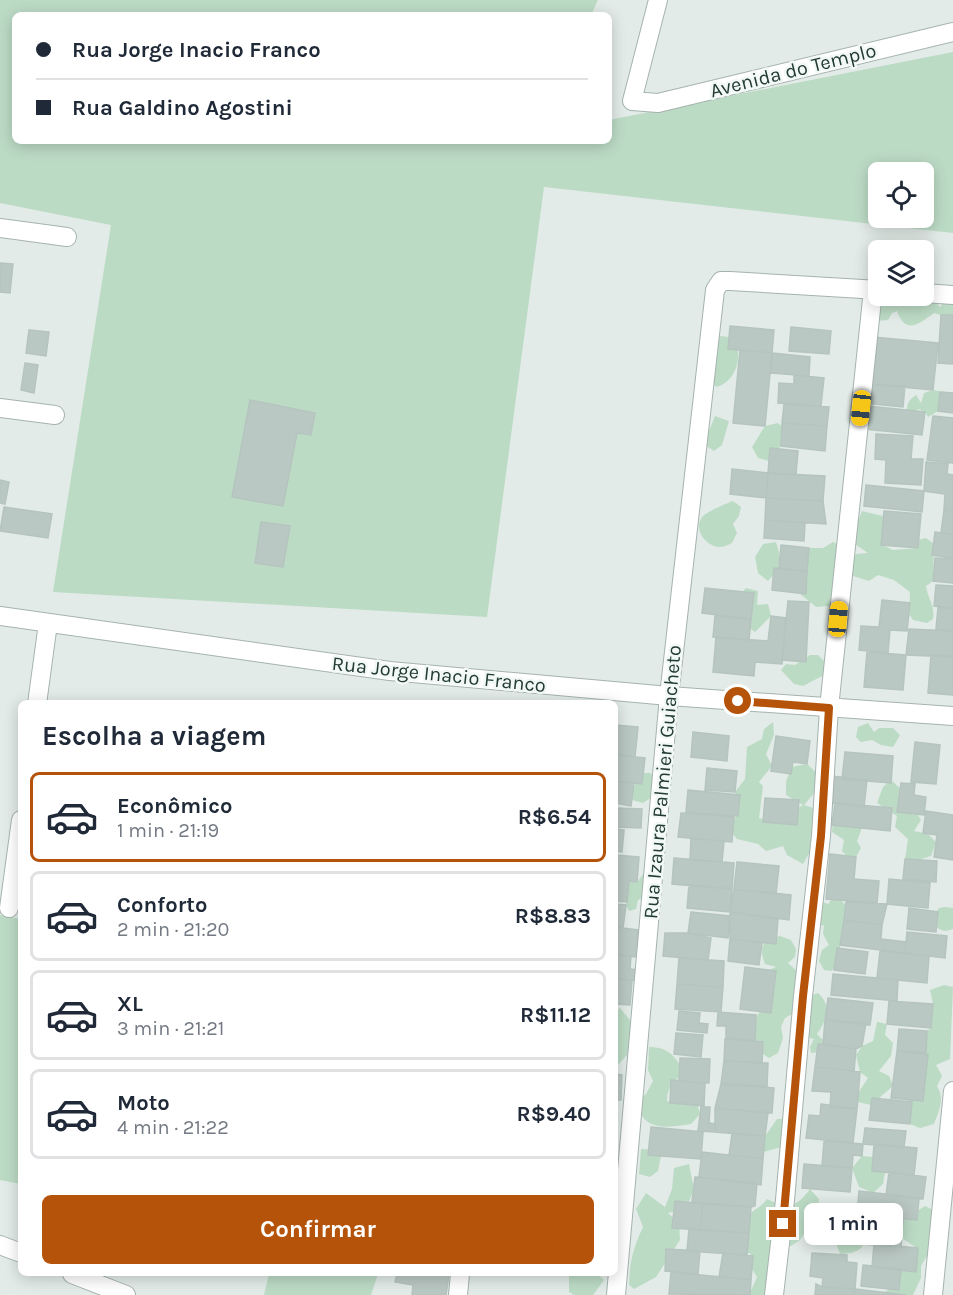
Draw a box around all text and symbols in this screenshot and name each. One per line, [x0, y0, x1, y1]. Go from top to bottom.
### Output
text: Rua Jorge Inacio Franco [72, 37, 321, 63]
street label: Avenida do Templo [708, 39, 878, 102]
text: Rua Galdino Agostini [72, 95, 293, 121]
map controls [868, 162, 934, 306]
button: locate [868, 162, 934, 228]
button: layers [868, 240, 934, 306]
car [850, 389, 872, 427]
car [827, 600, 849, 638]
street label: Rua Izaura Palmieri Guiacheto [639, 644, 686, 920]
street label: Rua Jorge Inacio Franco [331, 652, 547, 697]
route start [724, 687, 751, 714]
text: Escolha a viagem [42, 720, 266, 752]
icon: car [45, 790, 99, 844]
text: Econômico [117, 793, 232, 819]
text: R$6.54 [518, 804, 591, 830]
text: 1 min · 21:19 [117, 819, 219, 842]
icon: car [45, 889, 99, 943]
text: Conforto [117, 892, 207, 918]
text: R$8.83 [515, 903, 591, 929]
text: 2 min · 21:20 [117, 918, 229, 941]
icon: car [45, 988, 99, 1042]
text: XL [117, 991, 143, 1017]
text: R$11.12 [520, 1002, 591, 1028]
text: 3 min · 21:21 [117, 1017, 224, 1040]
icon: car [45, 1087, 99, 1141]
text: Moto [117, 1090, 170, 1116]
text: R$9.40 [517, 1101, 591, 1127]
text: 4 min · 21:22 [117, 1116, 229, 1139]
button: Confirmar [42, 1195, 594, 1264]
callout: 1 min [804, 1203, 903, 1245]
route end [769, 1210, 796, 1237]
text: 1 min [828, 1212, 879, 1235]

